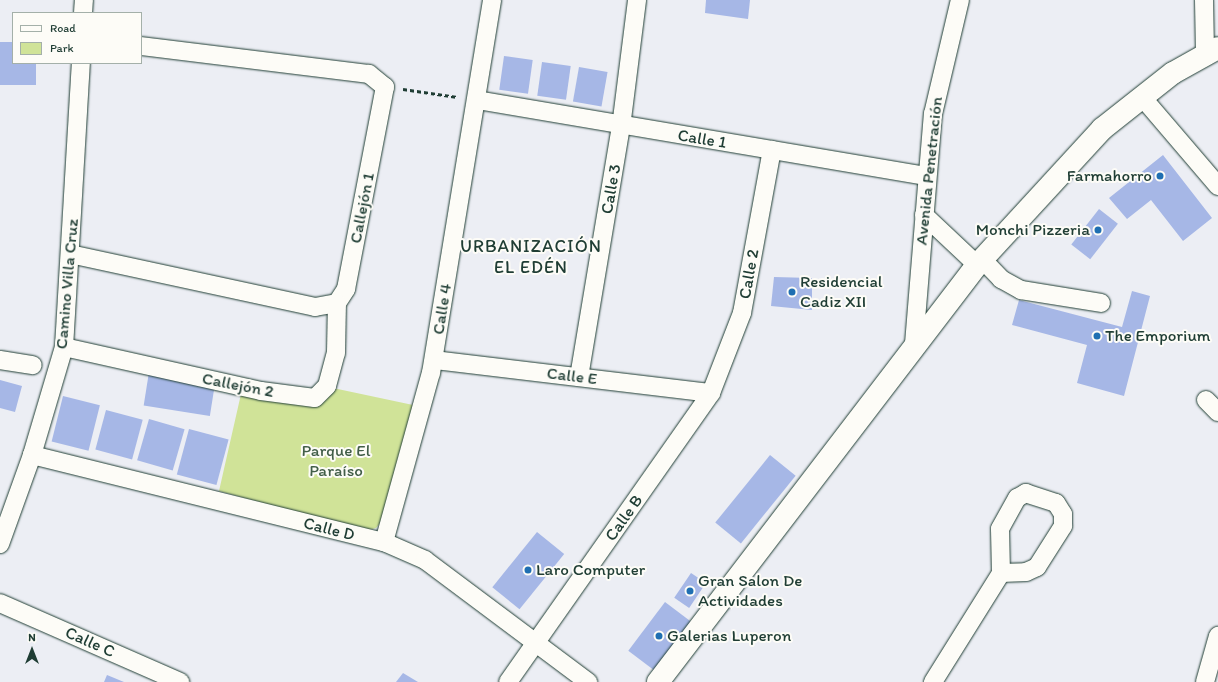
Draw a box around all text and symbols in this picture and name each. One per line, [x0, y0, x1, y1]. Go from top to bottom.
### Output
legend [12, 12, 142, 64]
text: Road [50, 21, 76, 35]
text: Park [50, 41, 74, 55]
street label: Avenida Penetración [911, 96, 947, 246]
street label: Calle 1 [676, 125, 728, 153]
street label: Calle 3 [597, 162, 625, 216]
place label: Farmahorro [1067, 166, 1152, 186]
street label: Callejón 1 [345, 171, 379, 245]
marker: Farmahorro [1155, 171, 1165, 181]
street label: Camino Villa Cruz [51, 218, 83, 350]
place label: Monchi Pizzeria [976, 220, 1090, 240]
marker: Monchi Pizzeria [1093, 225, 1103, 235]
district label: URBANIZACIÓN EL EDÉN [461, 236, 601, 278]
street label: Calle 2 [735, 247, 763, 301]
place label: Residencial Cadiz XII [800, 272, 883, 312]
street label: Calle 4 [428, 282, 456, 336]
marker: Residencial Cadiz XII [787, 287, 797, 297]
place label: The Emporium [1105, 326, 1211, 346]
marker: The Emporium [1092, 331, 1102, 341]
street label: Calle E [546, 363, 598, 389]
street label: Callejón 2 [200, 368, 276, 402]
park label: Parque El Paraíso [302, 441, 370, 481]
street label: Calle B [601, 491, 647, 545]
street label: Calle D [301, 513, 357, 545]
place label: Laro Computer [536, 560, 646, 580]
marker: Laro Computer [523, 565, 533, 575]
place label: Gran Salon De Actividades [698, 571, 802, 611]
marker: Gran Salon De Actividades [685, 586, 695, 596]
street label: Calle C [62, 622, 118, 662]
place label: Galerias Luperon [667, 626, 791, 646]
north arrow [12, 630, 52, 670]
text: N [28, 631, 36, 644]
marker: Galerias Luperon [654, 631, 664, 641]

